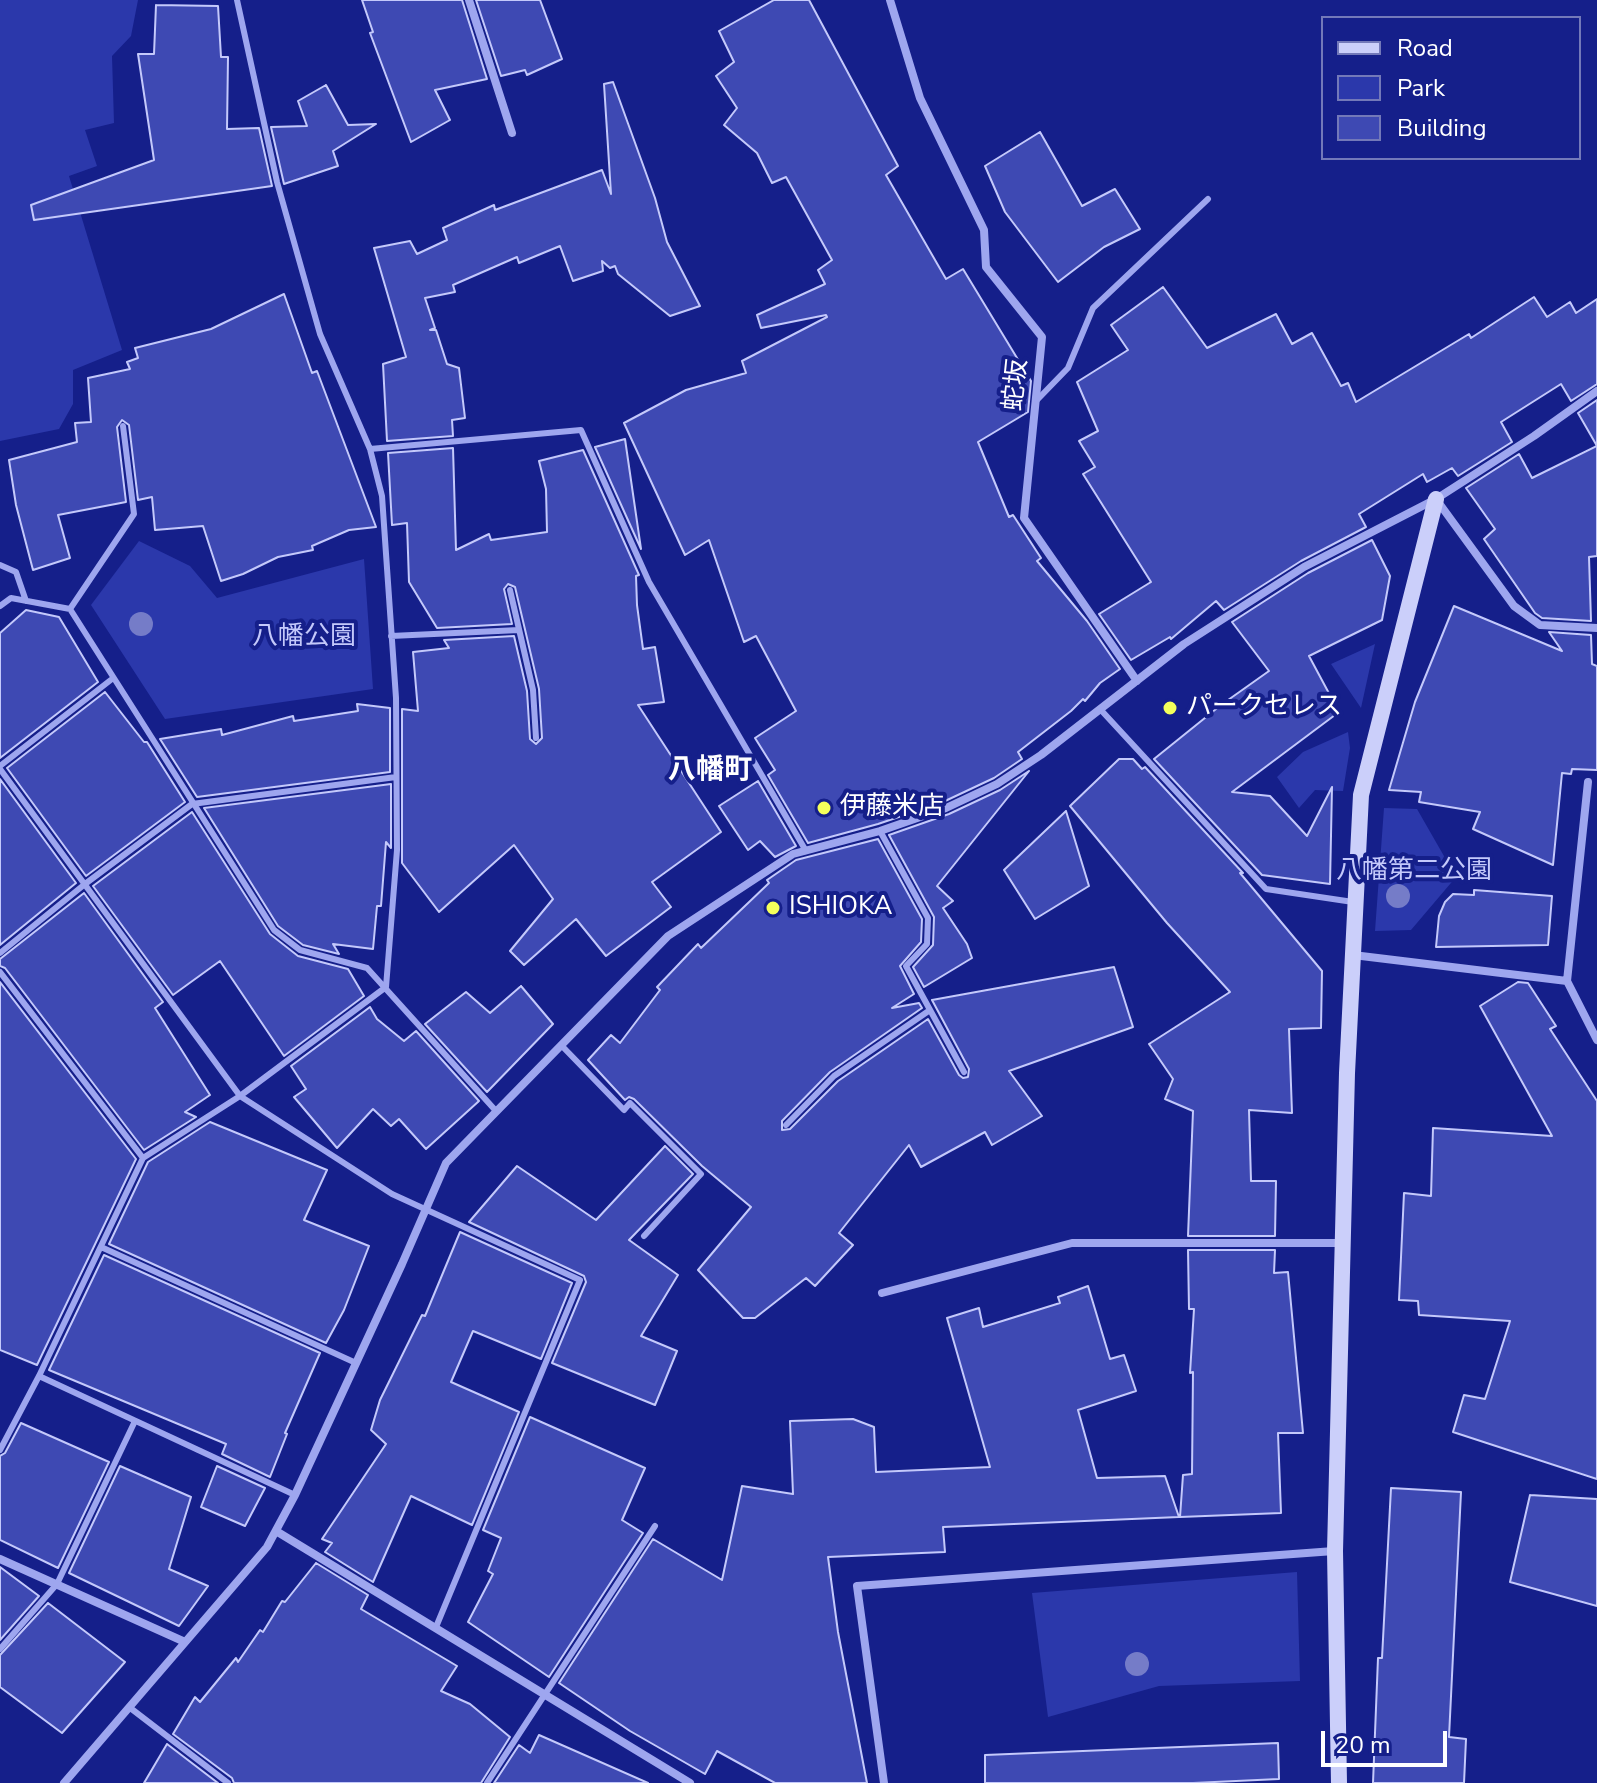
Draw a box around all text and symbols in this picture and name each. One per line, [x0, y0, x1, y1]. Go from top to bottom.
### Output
legend [1321, 16, 1581, 160]
text: Road [1397, 32, 1453, 64]
text: Park [1397, 72, 1445, 104]
text: Building [1397, 112, 1487, 144]
street label: 蛇坂 [999, 358, 1035, 412]
park label: 八幡公園 [252, 622, 356, 654]
place label: パークセレス [1186, 692, 1342, 724]
marker: パークセレス [1161, 699, 1179, 717]
district label: 八幡町 [668, 754, 752, 788]
place label: 伊藤米店 [840, 792, 944, 824]
marker: 伊藤米店 [815, 799, 833, 817]
park label: 八幡第二公園 [1336, 856, 1492, 888]
place label: ISHIOKA [789, 892, 893, 924]
marker: ISHIOKA [764, 899, 782, 917]
scale bar [1325, 1715, 1451, 1765]
text: 20 m [1335, 1729, 1391, 1761]

